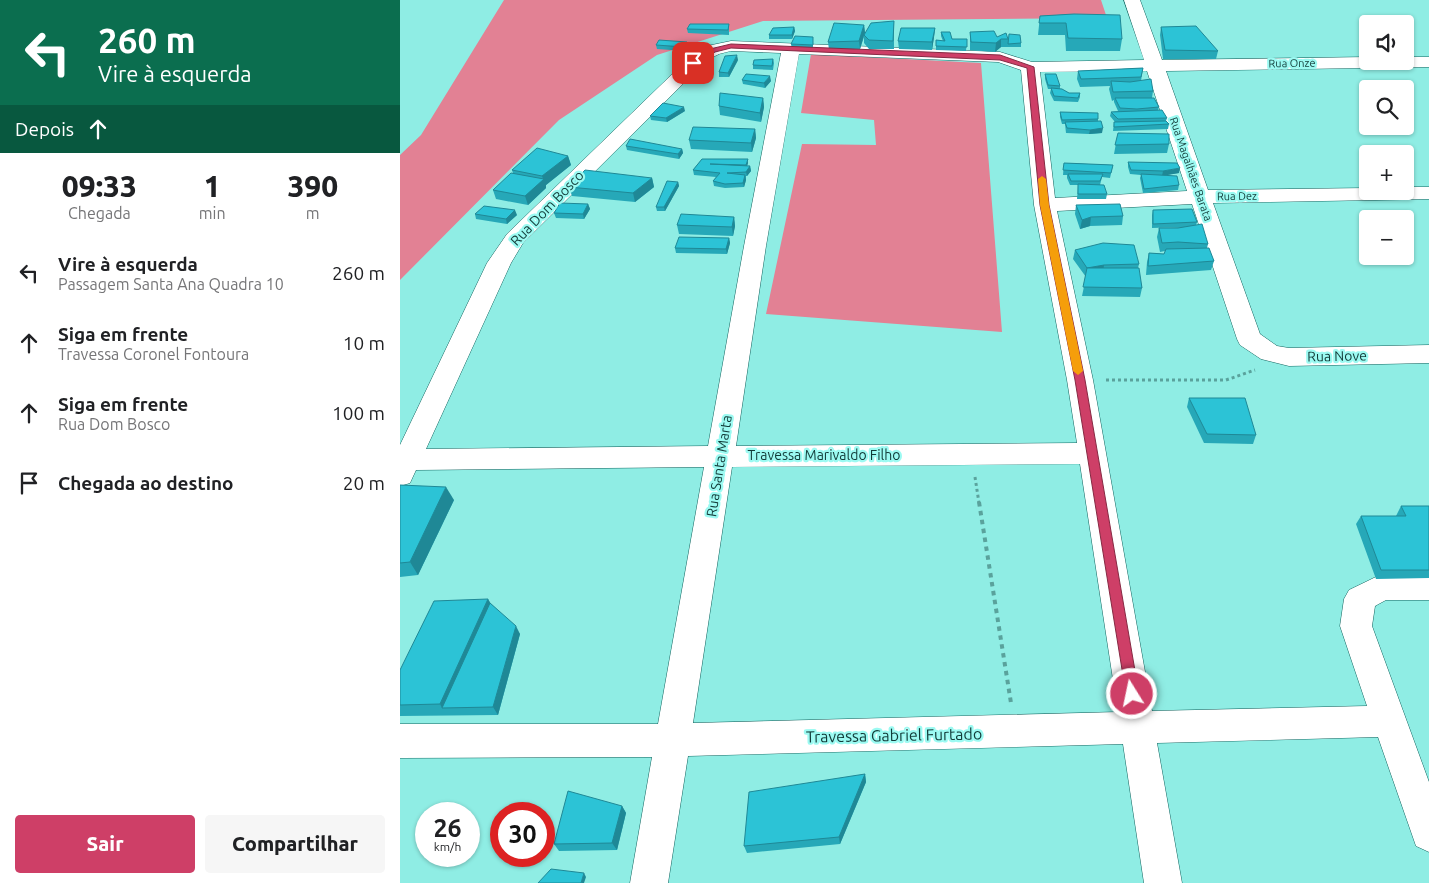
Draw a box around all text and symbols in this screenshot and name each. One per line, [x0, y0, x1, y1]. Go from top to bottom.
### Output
map controls [1359, 15, 1414, 265]
button: sound [1359, 15, 1414, 70]
icon: left [15, 20, 80, 85]
text: 260 m [98, 20, 196, 60]
pin [672, 42, 714, 84]
icon: arrive [679, 49, 707, 77]
street label: Rua Onze [1268, 57, 1316, 69]
text: Vire à esquerda [98, 61, 252, 86]
button: search [1359, 80, 1414, 135]
icon: ahead [84, 115, 112, 143]
street label: Rua Magalhães Barata [1168, 115, 1214, 223]
text: Depois [15, 118, 74, 140]
button: + [1359, 145, 1414, 200]
street label: Rua Dom Bosco [507, 167, 587, 249]
text: 09:33 [62, 169, 137, 203]
text: 1 [204, 169, 221, 203]
text: 390 [287, 169, 338, 203]
street label: Rua Dez [1217, 190, 1257, 202]
text: Chegada [68, 204, 131, 222]
text: min [199, 204, 226, 222]
text: m [306, 204, 320, 222]
button: − [1359, 210, 1414, 265]
text: Vire à esquerda [58, 253, 198, 275]
icon: left [15, 259, 43, 287]
text: 260 m [332, 262, 385, 284]
text: Passagem Santa Ana Quadra 10 [58, 275, 284, 293]
text: Siga em frente [58, 323, 188, 345]
icon: ahead [15, 329, 43, 357]
text: 10 m [343, 332, 385, 354]
text: Travessa Coronel Fontoura [58, 345, 249, 363]
street label: Rua Nove [1307, 347, 1367, 365]
text: Siga em frente [58, 393, 188, 415]
icon: ahead [15, 399, 43, 427]
text: 100 m [332, 402, 385, 424]
street label: Rua Santa Marta [703, 414, 735, 518]
text: Rua Dom Bosco [58, 415, 170, 433]
street label: Travessa Marivaldo Filho [748, 447, 900, 463]
icon: arrive [15, 469, 43, 497]
text: Chegada ao destino [58, 472, 234, 494]
text: 20 m [343, 472, 385, 494]
position arrow [1105, 667, 1157, 719]
street label: Travessa Gabriel Furtado [806, 724, 982, 746]
speed limit sign: 30 [490, 802, 555, 867]
text: 26 [433, 814, 462, 842]
button: Sair [15, 815, 195, 873]
button: Compartilhar [205, 815, 385, 873]
text: km/h [434, 840, 461, 853]

